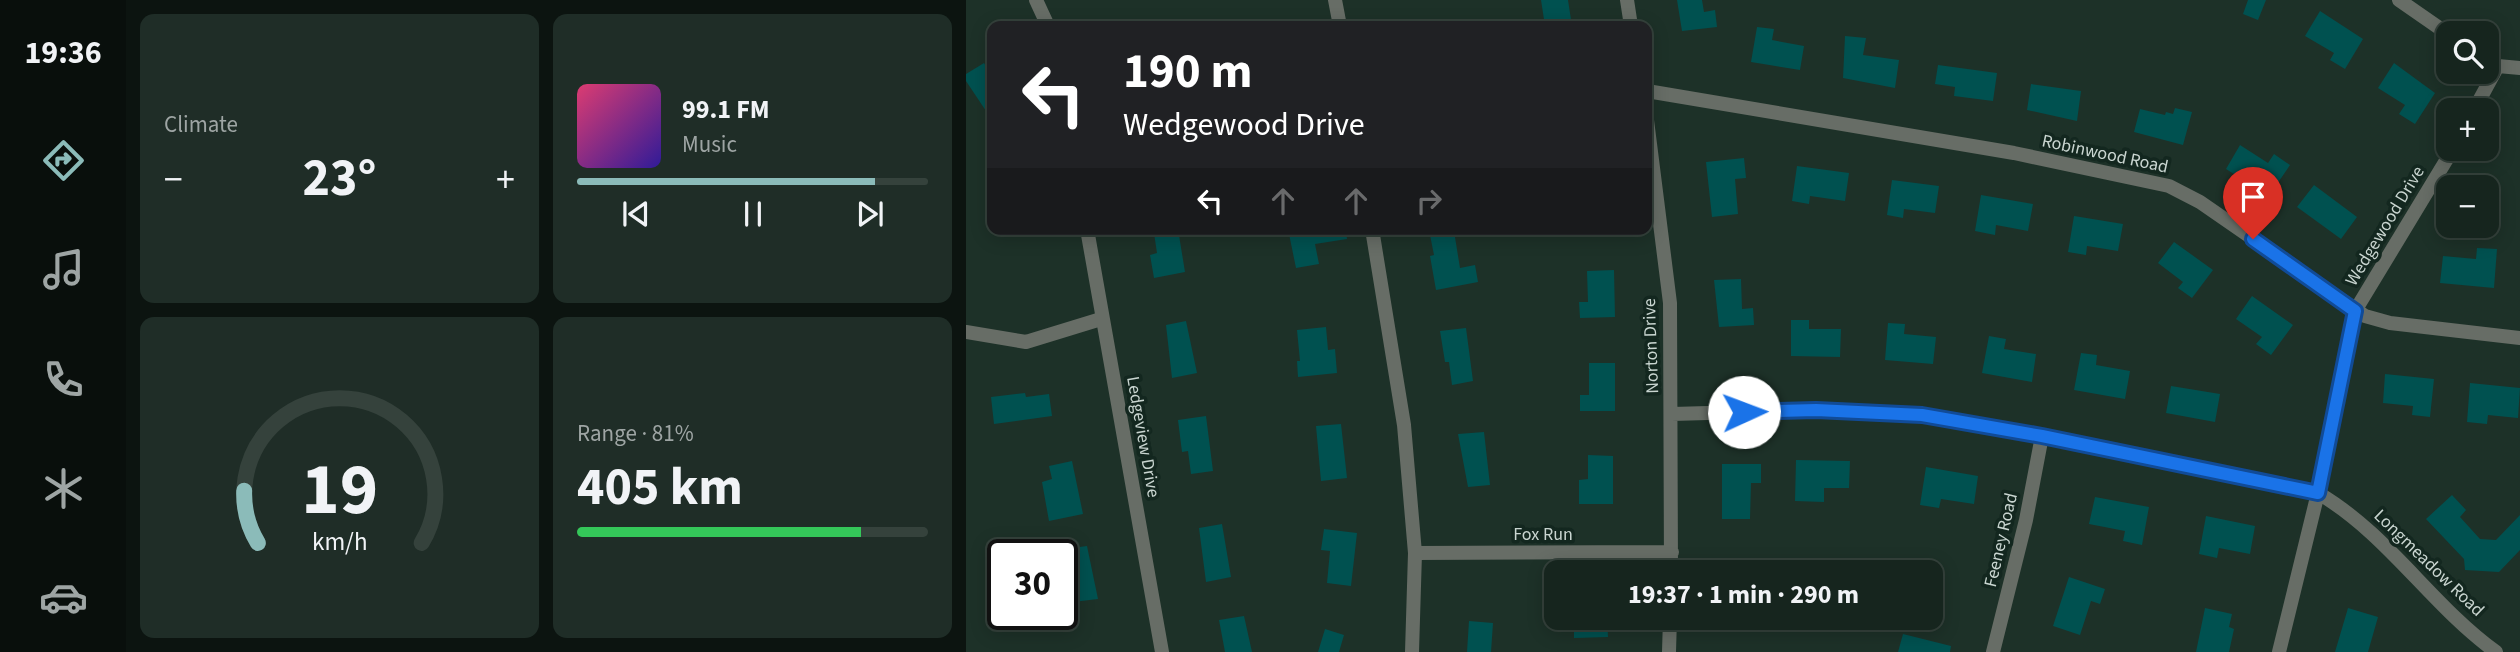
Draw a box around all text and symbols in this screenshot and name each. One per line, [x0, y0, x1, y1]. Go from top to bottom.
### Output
map controls [2436, 21, 2499, 238]
button: search [2436, 21, 2499, 84]
text: 19:36 [24, 30, 102, 76]
text: 190 m [1123, 37, 1252, 107]
icon: left [1008, 49, 1099, 140]
text: 99.1 FM [682, 91, 770, 128]
button: + [2436, 98, 2499, 161]
text: Wedgewood Drive [1123, 102, 1365, 148]
text: Climate [164, 108, 238, 141]
text: Music [682, 128, 737, 161]
street label: Robinwood Road [2039, 128, 2171, 180]
icon: directions [39, 136, 88, 185]
text: 23° [303, 142, 376, 216]
text: − [164, 153, 183, 207]
text: + [496, 153, 515, 207]
street label: Wedgewood Drive [2339, 161, 2431, 291]
pin [2223, 167, 2283, 239]
button: − [2436, 175, 2499, 238]
icon: arrive [2234, 178, 2272, 216]
icon: left [1191, 182, 1229, 220]
icon: ahead [1264, 182, 1302, 220]
icon: ahead [1337, 182, 1375, 220]
icon: right [1410, 182, 1448, 220]
icon: previous [617, 195, 655, 233]
icon: pause [734, 195, 772, 233]
icon: next [851, 195, 889, 233]
icon: music [39, 245, 88, 294]
street label: Norton Drive [1637, 298, 1665, 394]
icon: phone [39, 355, 88, 404]
street label: Ledgeview Drive [1120, 374, 1166, 500]
position arrow [1707, 375, 1781, 449]
text: Range · 81% [577, 417, 694, 450]
text: 19 [301, 439, 378, 543]
text: 405 km [577, 451, 743, 525]
icon: climate [39, 464, 88, 513]
street label: Feeney Road [1978, 490, 2024, 590]
street label: Longmeadow Road [2368, 504, 2490, 622]
street label: Fox Run [1513, 522, 1573, 547]
text: km/h [312, 524, 367, 560]
speed limit sign: 30 [987, 539, 1078, 630]
icon: car [39, 573, 88, 622]
text: 19:37 · 1 min · 290 m [1628, 576, 1859, 613]

